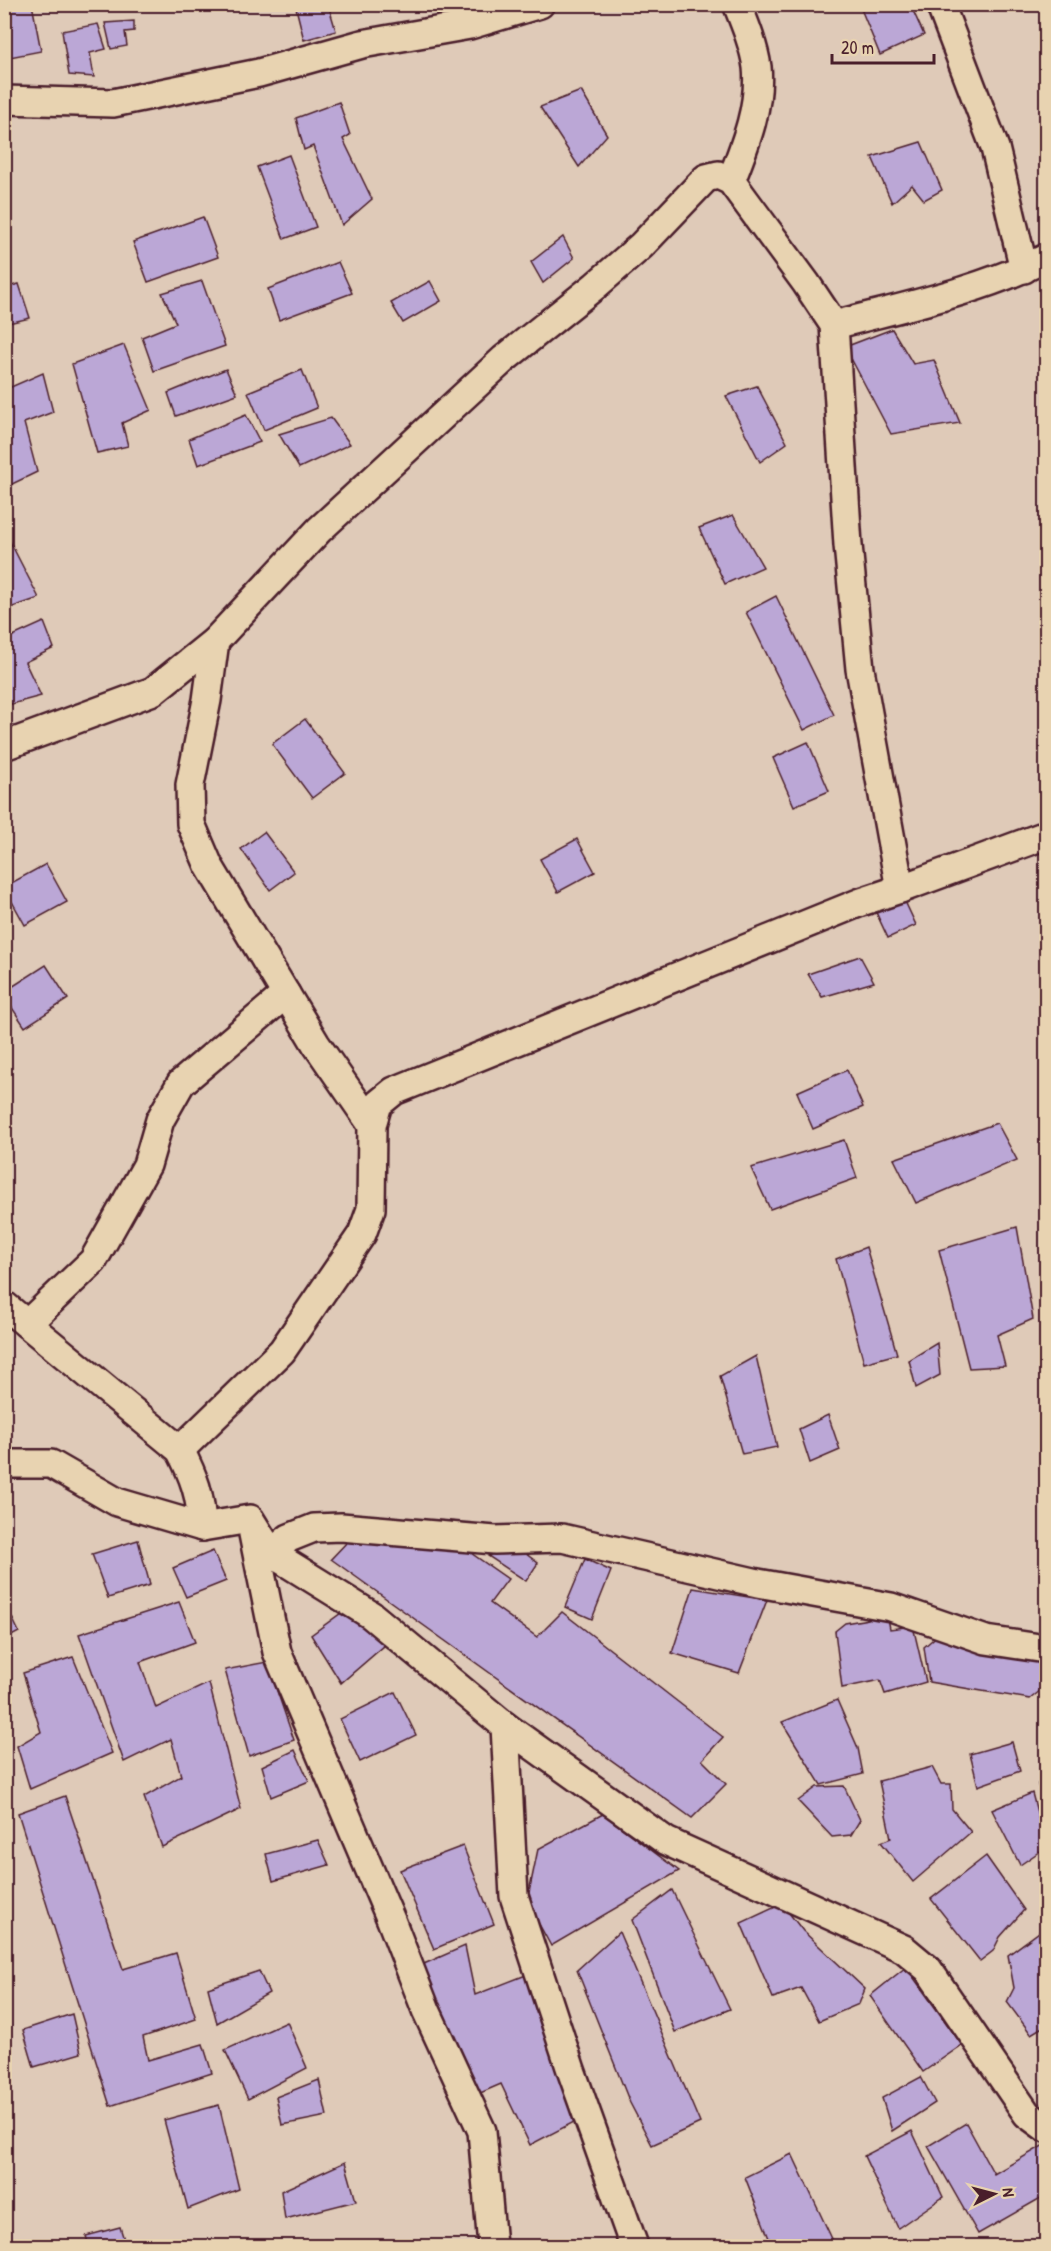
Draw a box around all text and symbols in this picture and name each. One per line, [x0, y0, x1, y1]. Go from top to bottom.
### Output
scale bar [832, 27, 934, 65]
text: 20 m [841, 35, 874, 60]
north arrow [964, 2164, 1024, 2224]
text: N [998, 2187, 1020, 2198]

